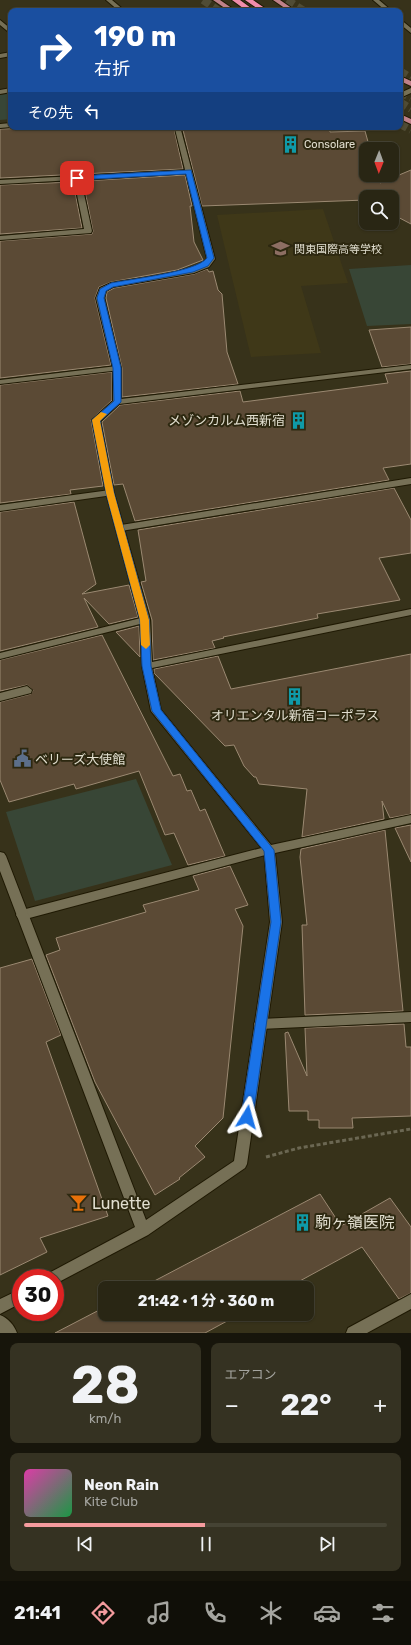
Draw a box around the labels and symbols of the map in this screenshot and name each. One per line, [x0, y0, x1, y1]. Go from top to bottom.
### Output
building icon: Consolare [281, 134, 301, 154]
place label: Consolare [304, 138, 355, 151]
north arrow [359, 142, 399, 182]
pin [60, 161, 94, 195]
school or university icon: 関東国際高等学校 [271, 239, 291, 259]
place label: 関東国際高等学校 [294, 243, 382, 256]
building icon: メゾンカルム西新宿 [288, 410, 308, 430]
place label: メゾンカルム西新宿 [168, 413, 285, 428]
building icon: オリエンタル新宿コーポラス [285, 686, 305, 706]
place label: オリエンタル新宿コーポラス [211, 708, 379, 723]
public building icon: ベリーズ大使館 [12, 749, 32, 769]
place label: ベリーズ大使館 [35, 752, 125, 767]
position arrow [226, 1096, 268, 1138]
bar icon: Lunette [69, 1193, 89, 1213]
place label: Lunette [92, 1194, 150, 1213]
building icon: 駒ヶ嶺医院 [292, 1212, 312, 1232]
place label: 駒ヶ嶺医院 [315, 1213, 395, 1232]
speed limit sign: 30 [12, 1269, 64, 1321]

